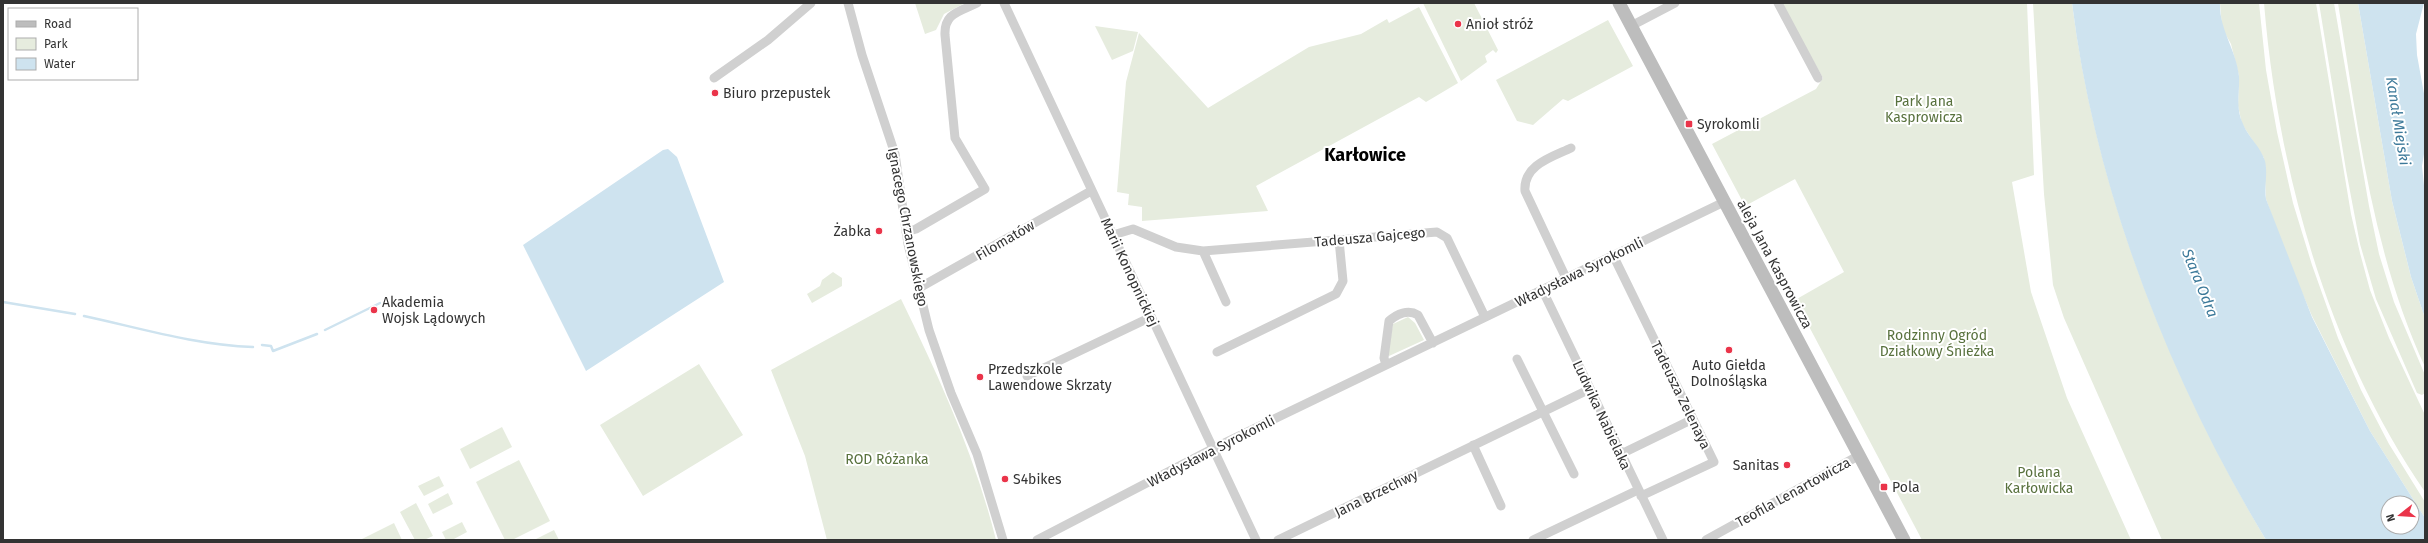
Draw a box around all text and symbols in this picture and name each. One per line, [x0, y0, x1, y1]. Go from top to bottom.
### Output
legend [8, 8, 138, 80]
place label: Anioł stróż [1466, 16, 1533, 33]
text: Road [44, 17, 72, 31]
marker: Anioł stróż [1453, 19, 1463, 29]
text: Park [44, 37, 68, 51]
text: Water [44, 57, 76, 71]
water label: Kanał Miejski [2382, 75, 2414, 167]
place label: Biuro przepustek [723, 85, 831, 102]
marker: Biuro przepustek [710, 88, 720, 98]
park label: Park Jana Kasprowicza [1885, 93, 1963, 126]
place label: Syrokomli [1697, 116, 1760, 133]
marker: Syrokomli [1684, 119, 1694, 129]
district label: Karłowice [1324, 144, 1406, 166]
street label: Ignacego Chrzanowskiego [884, 146, 931, 308]
street label: aleja Jana Kasprowicza [1733, 197, 1816, 332]
street label: Marii Konopnickiej [1097, 215, 1162, 329]
street label: Filomatów [973, 217, 1038, 264]
place label: Żabka [833, 222, 871, 240]
street label: Tadeusza Gajcego [1314, 224, 1426, 251]
marker: Żabka [874, 226, 884, 236]
street label: Władysława Syrokomli [1512, 234, 1646, 311]
water label: Stara Odra [2178, 245, 2222, 320]
place label: Akademia Wojsk Lądowych [382, 294, 486, 327]
marker: Akademia Wojsk Lądowych [369, 305, 379, 315]
park label: Rodzinny Ogród Działkowy Śnieżka [1880, 327, 1994, 360]
street label: Tadeusza Zelenaya [1647, 338, 1714, 452]
marker: Auto Giełda Dolnośląska [1724, 345, 1734, 355]
place label: Auto Giełda Dolnośląska [1691, 357, 1767, 390]
street label: Ludwika Nabielaka [1569, 358, 1634, 473]
place label: Przedszkole Lawendowe Skrzaty [988, 361, 1112, 394]
marker: Przedszkole Lawendowe Skrzaty [975, 372, 985, 382]
street label: Władysława Syrokomli [1145, 412, 1278, 491]
park label: ROD Różanka [845, 451, 929, 468]
street label: Teofila Lenartowicza [1733, 454, 1854, 531]
place label: Sanitas [1733, 457, 1779, 474]
marker: Sanitas [1782, 460, 1792, 470]
park label: Polana Karłowicka [2005, 464, 2073, 497]
street label: Jana Brzechwy [1332, 466, 1421, 521]
place label: S4bikes [1013, 471, 1062, 488]
marker: S4bikes [1000, 474, 1010, 484]
place label: Pola [1892, 479, 1920, 496]
marker: Pola [1879, 482, 1889, 492]
north arrow [2380, 495, 2420, 535]
text: N [2384, 512, 2398, 523]

